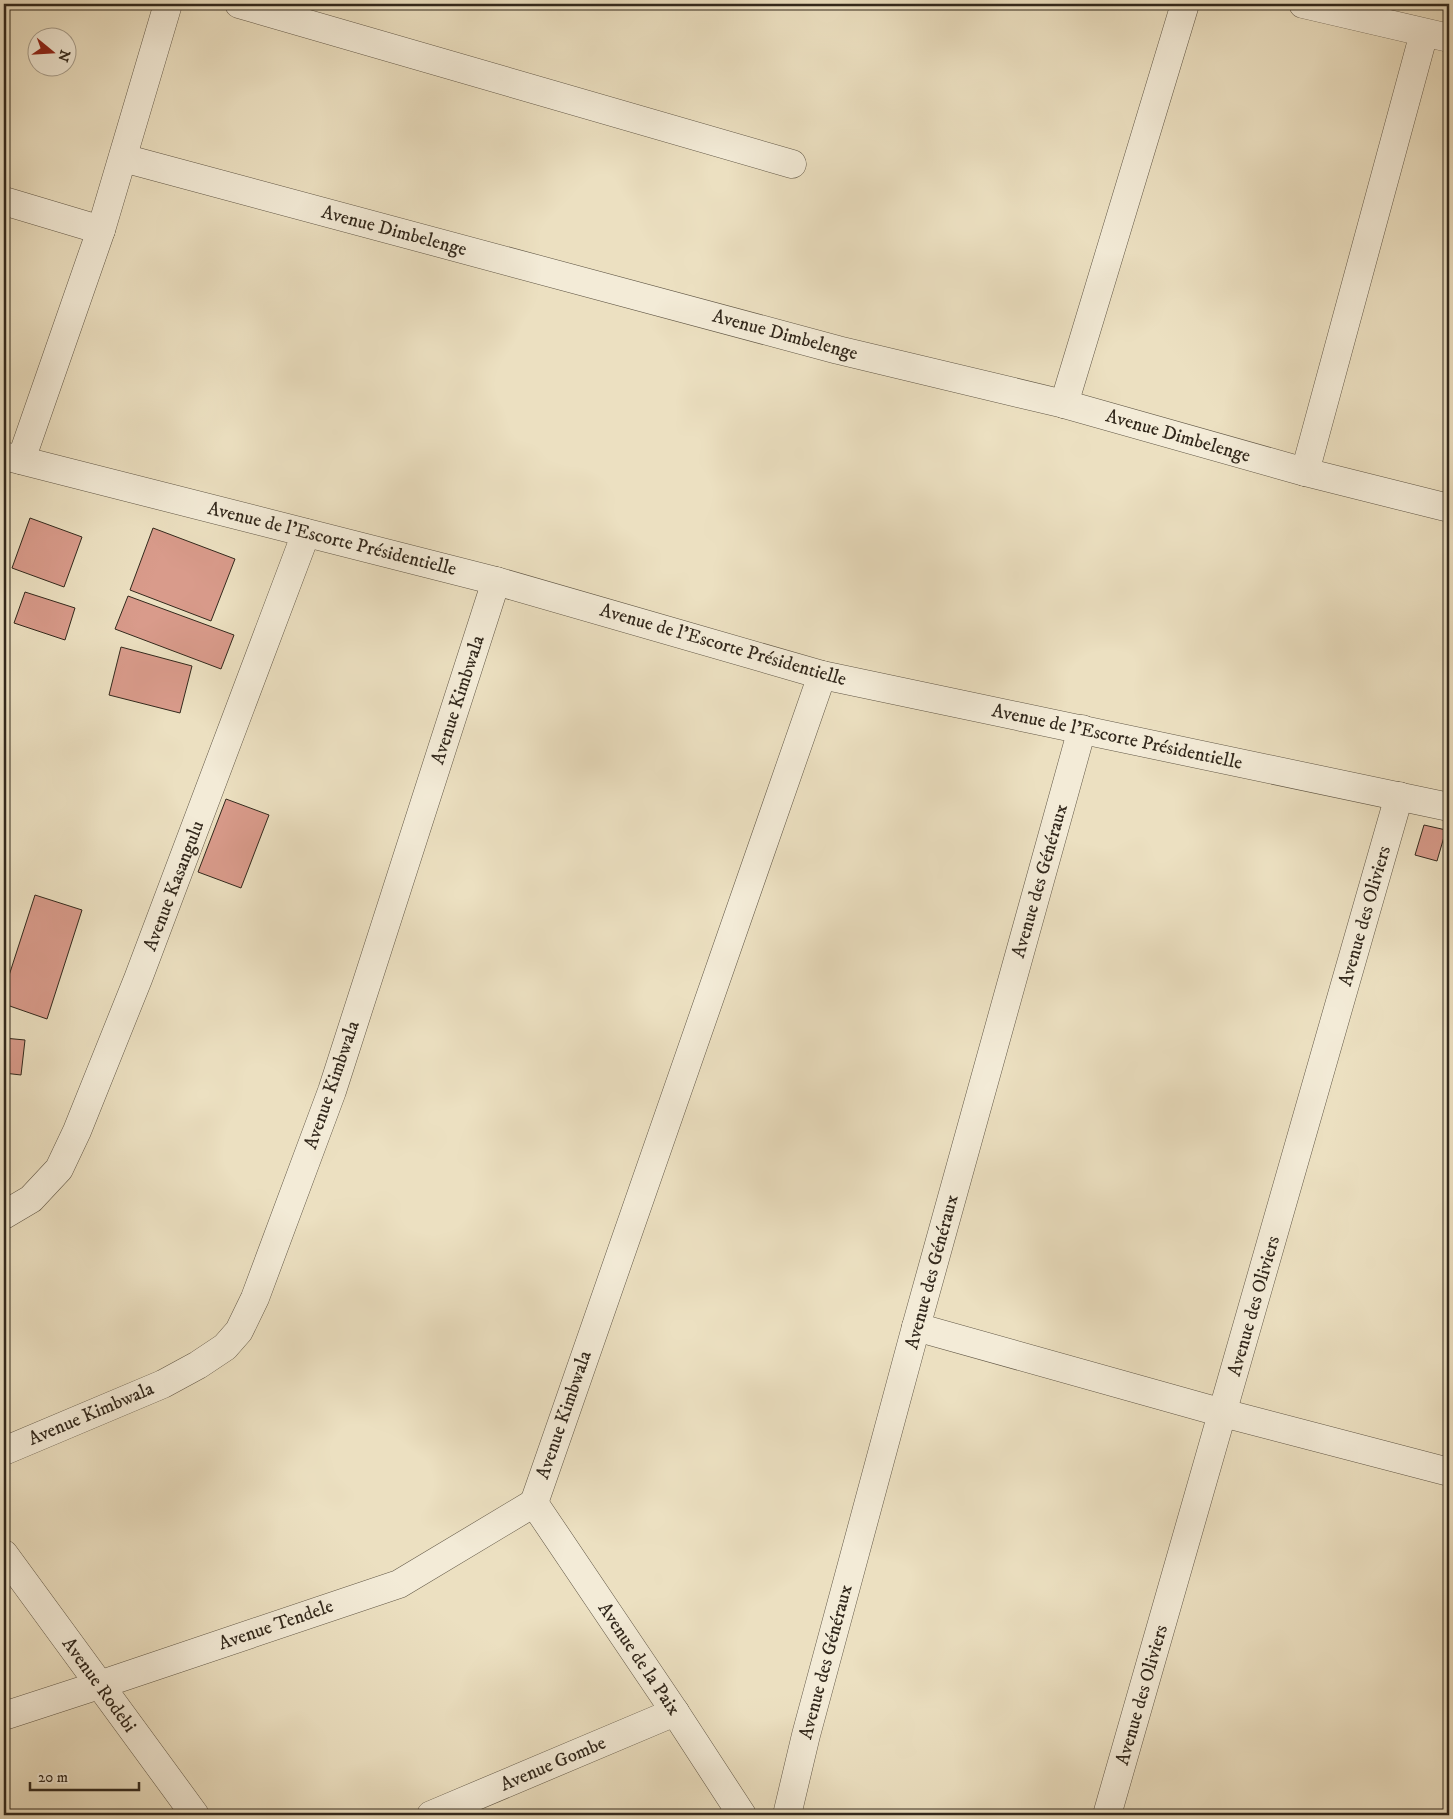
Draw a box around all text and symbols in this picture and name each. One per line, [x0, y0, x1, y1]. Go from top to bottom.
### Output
north arrow [28, 28, 78, 78]
text: N [53, 47, 74, 64]
street label: Avenue Dimbelenge [319, 201, 469, 261]
street label: Avenue Dimbelenge [710, 305, 860, 365]
street label: Avenue Dimbelenge [1103, 404, 1253, 468]
street label: Avenue de l'Escorte Présidentielle [205, 497, 459, 581]
street label: Avenue de l'Escorte Présidentielle [597, 599, 849, 691]
street label: Avenue Kimbwala [426, 633, 490, 767]
street label: Avenue de l'Escorte Présidentielle [990, 699, 1244, 775]
street label: Avenue des Généraux [1007, 801, 1073, 961]
street label: Avenue Kasangulu [139, 818, 209, 954]
street label: Avenue des Oliviers [1334, 843, 1396, 989]
street label: Avenue Kimbwala [299, 1018, 365, 1152]
street label: Avenue des Généraux [900, 1192, 964, 1352]
street label: Avenue des Oliviers [1223, 1233, 1285, 1379]
street label: Avenue Kimbwala [531, 1348, 597, 1482]
street label: Avenue Kimbwala [25, 1377, 157, 1451]
street label: Avenue des Généraux [794, 1582, 858, 1742]
street label: Avenue Tendele [216, 1595, 337, 1655]
street label: Avenue de la Paix [593, 1598, 686, 1720]
street label: Avenue des Oliviers [1111, 1622, 1173, 1768]
street label: Avenue Rodebi [57, 1633, 141, 1737]
street label: Avenue Gombe [497, 1731, 609, 1797]
scale bar [30, 1759, 139, 1791]
text: 20 m [38, 1768, 68, 1787]

